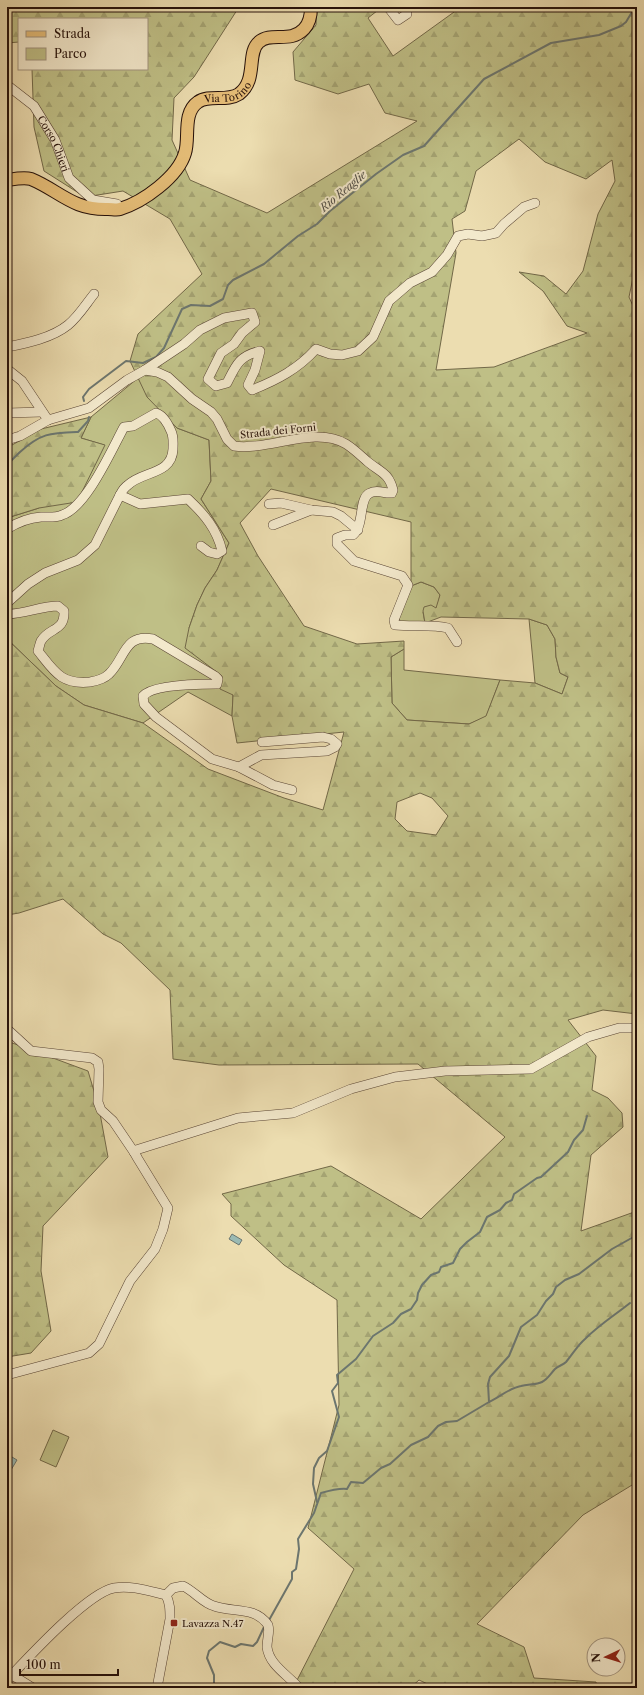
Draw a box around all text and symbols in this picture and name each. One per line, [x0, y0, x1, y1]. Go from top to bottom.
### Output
legend [18, 18, 148, 70]
text: Strada [54, 26, 91, 41]
text: Parco [54, 46, 87, 61]
street label: Via Torino [203, 79, 254, 105]
street label: Corso Chieri [35, 113, 73, 174]
water label: Rio Reaglie [316, 167, 370, 215]
street label: Strada dei Forni [240, 421, 316, 441]
place label: Lavazza N.47 [182, 1617, 244, 1630]
marker: Lavazza N.47 [169, 1618, 179, 1628]
north arrow [586, 1637, 626, 1677]
scale bar [20, 1651, 118, 1677]
text: N [589, 1652, 603, 1663]
text: 100 m [26, 1657, 61, 1672]

